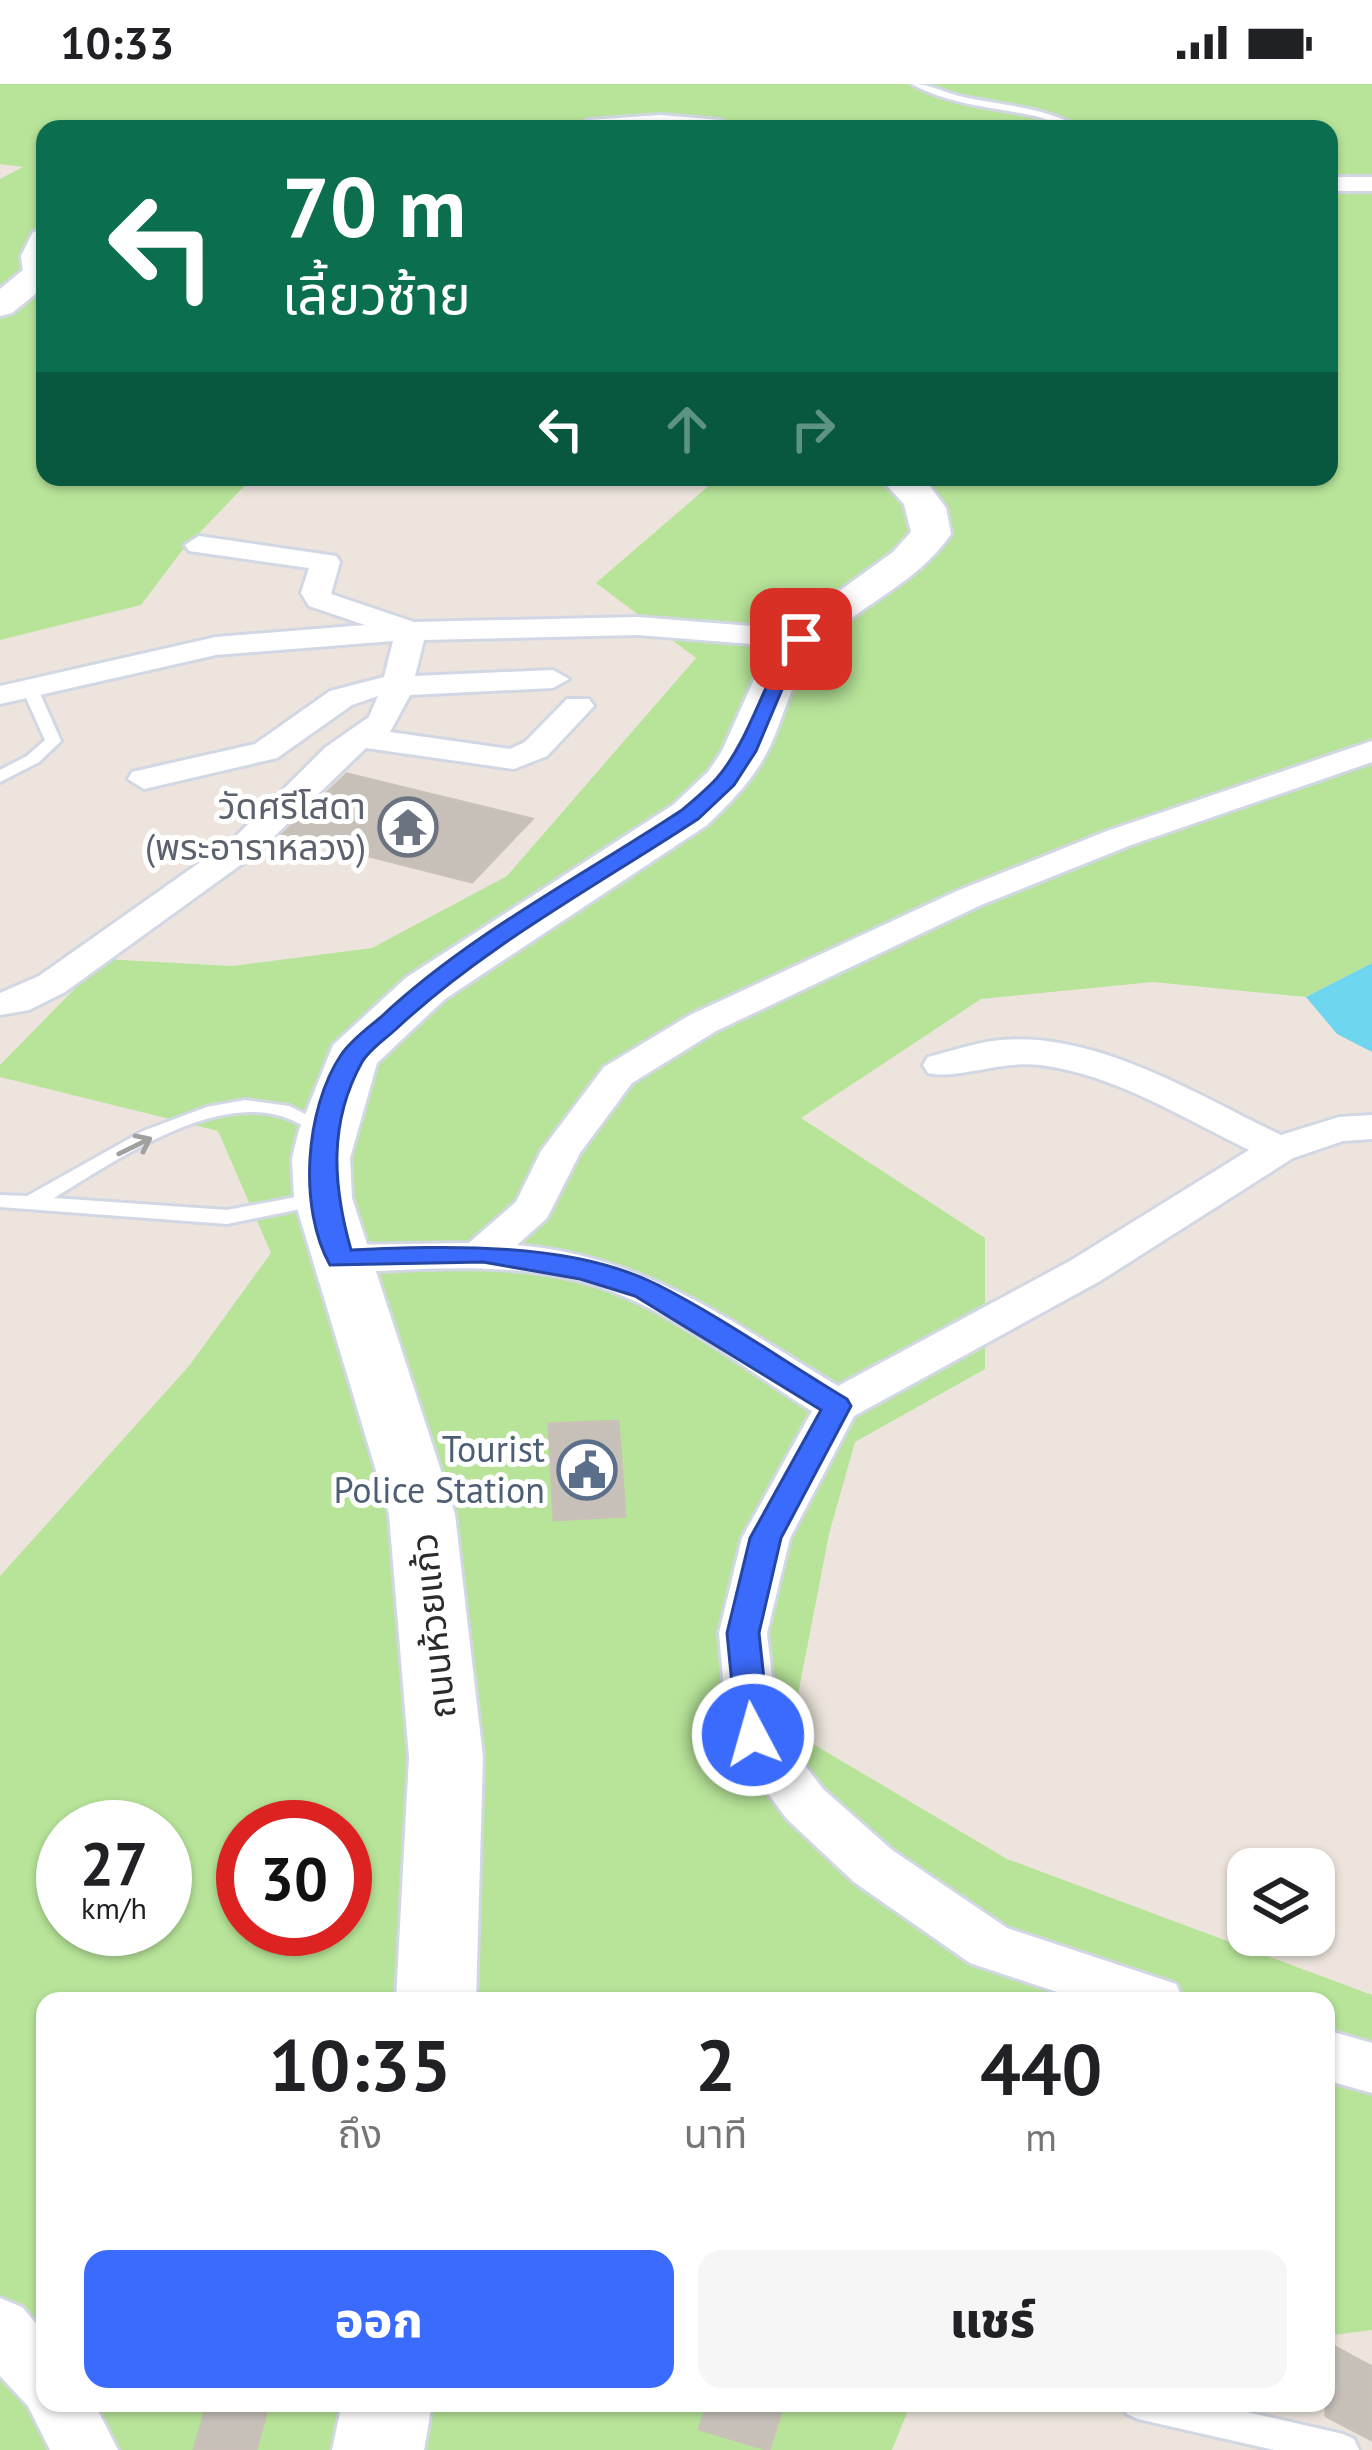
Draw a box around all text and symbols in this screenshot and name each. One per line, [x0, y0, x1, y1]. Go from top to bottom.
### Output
text: 10:33 [60, 13, 174, 71]
text: 70 m [282, 151, 466, 260]
icon: left [84, 168, 240, 324]
text: เลี้ยวซ้าย [282, 259, 471, 329]
icon: left [528, 396, 594, 462]
icon: ahead [654, 396, 720, 462]
icon: right [780, 396, 846, 462]
pin [750, 588, 852, 690]
icon: arrive [768, 606, 834, 672]
place label: วัดศรีโสดา (พระอาราหลวง) [145, 782, 366, 870]
temple icon: วัดศรีโสดา (พระอาราหลวง) [377, 796, 439, 858]
one-way arrow [116, 1134, 152, 1156]
place label: Tourist Police Station [333, 1425, 545, 1513]
public building icon: Tourist Police Station [556, 1439, 618, 1501]
street label: ถนนห้วยแก้ว [399, 1531, 466, 1721]
position arrow [690, 1672, 816, 1798]
speed limit sign: 30 [216, 1800, 372, 1956]
text: 27 [80, 1824, 148, 1902]
map controls [1227, 1848, 1335, 1956]
button: layers [1227, 1848, 1335, 1956]
text: km/h [81, 1888, 147, 1927]
text: 10:35 [269, 2018, 451, 2111]
text: 2 [695, 2018, 736, 2111]
text: 440 [980, 2022, 1102, 2115]
text: ถึง [338, 2108, 382, 2159]
text: นาที [684, 2108, 747, 2159]
text: m [1025, 2111, 1057, 2162]
button: ออก [84, 2250, 674, 2388]
button: แชร์ [698, 2250, 1287, 2388]

